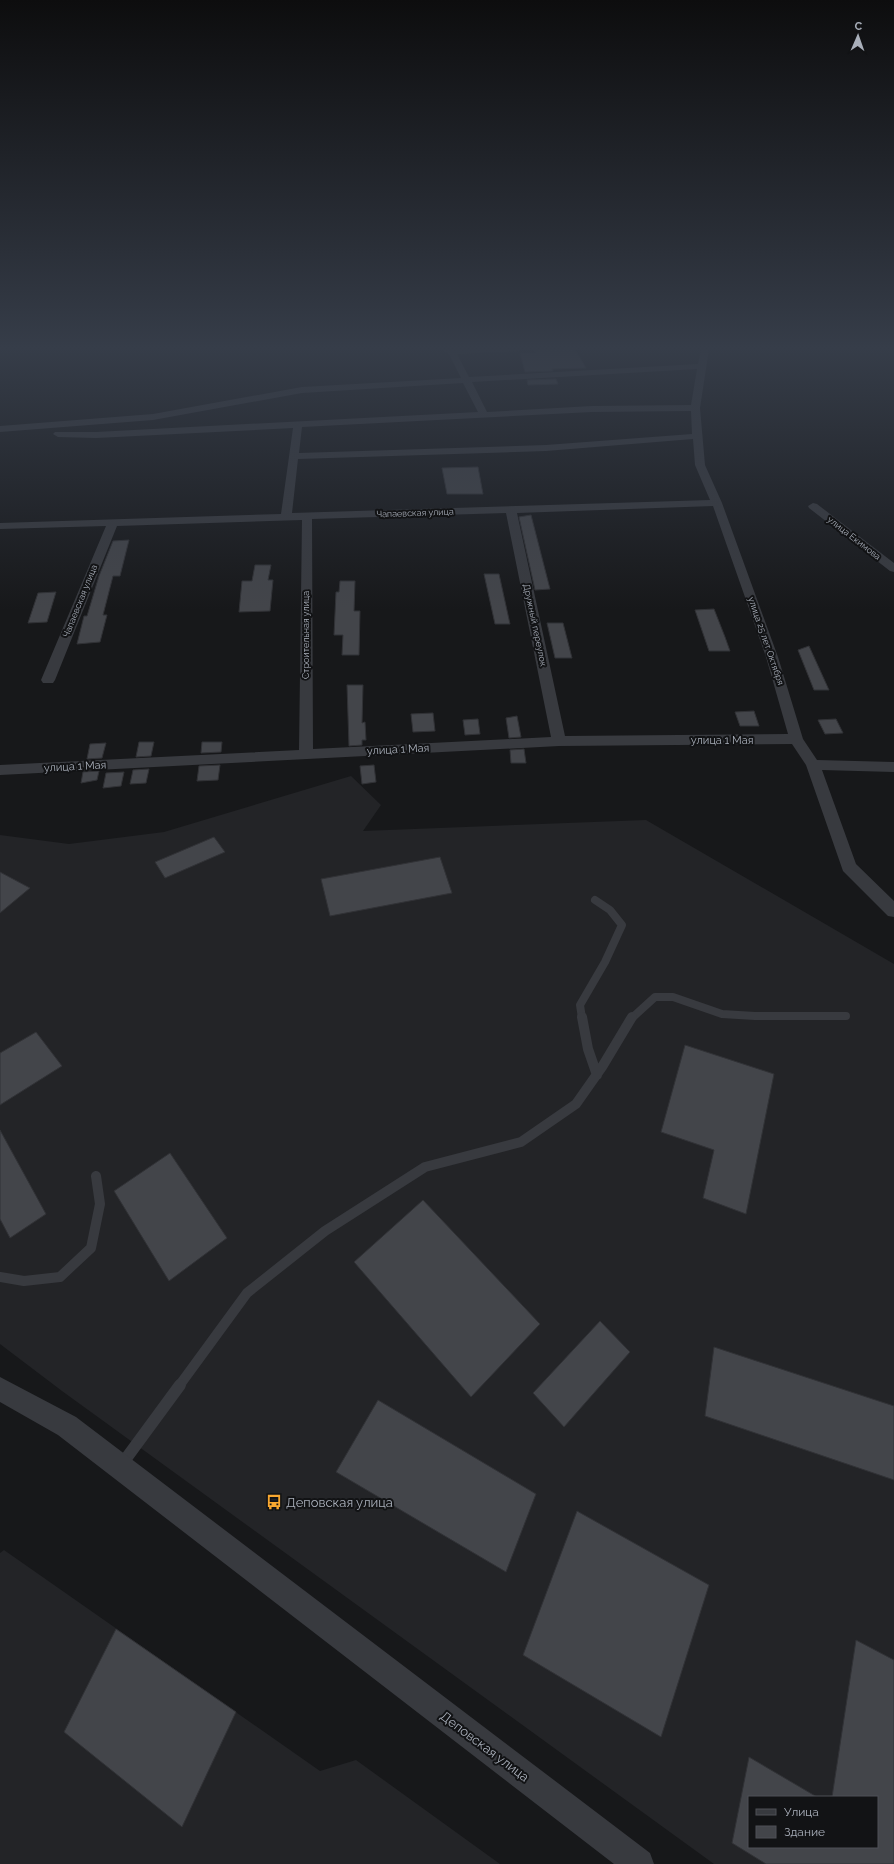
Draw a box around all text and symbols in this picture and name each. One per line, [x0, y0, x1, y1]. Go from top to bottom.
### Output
north arrow [838, 16, 878, 56]
text: С [854, 20, 863, 33]
street label: Чапаевская улица [376, 507, 454, 519]
street label: улица Екимова [825, 514, 883, 562]
street label: Чапаевская улица [61, 563, 99, 639]
street label: Дружный переулок [521, 583, 549, 668]
street label: Строительная улица [301, 591, 311, 679]
street label: улица 25 лет Октября [746, 596, 786, 686]
street label: улица 1 Мая [691, 734, 753, 747]
street label: улица 1 Мая [366, 741, 430, 758]
street label: улица 1 Мая [43, 758, 107, 775]
bus stop icon: Деповская улица [265, 1493, 283, 1511]
place label: Деповская улица [286, 1495, 393, 1510]
street label: Деповская улица [438, 1708, 532, 1785]
legend [748, 1796, 878, 1848]
text: Улица [784, 1805, 819, 1819]
text: Здание [784, 1825, 825, 1839]

